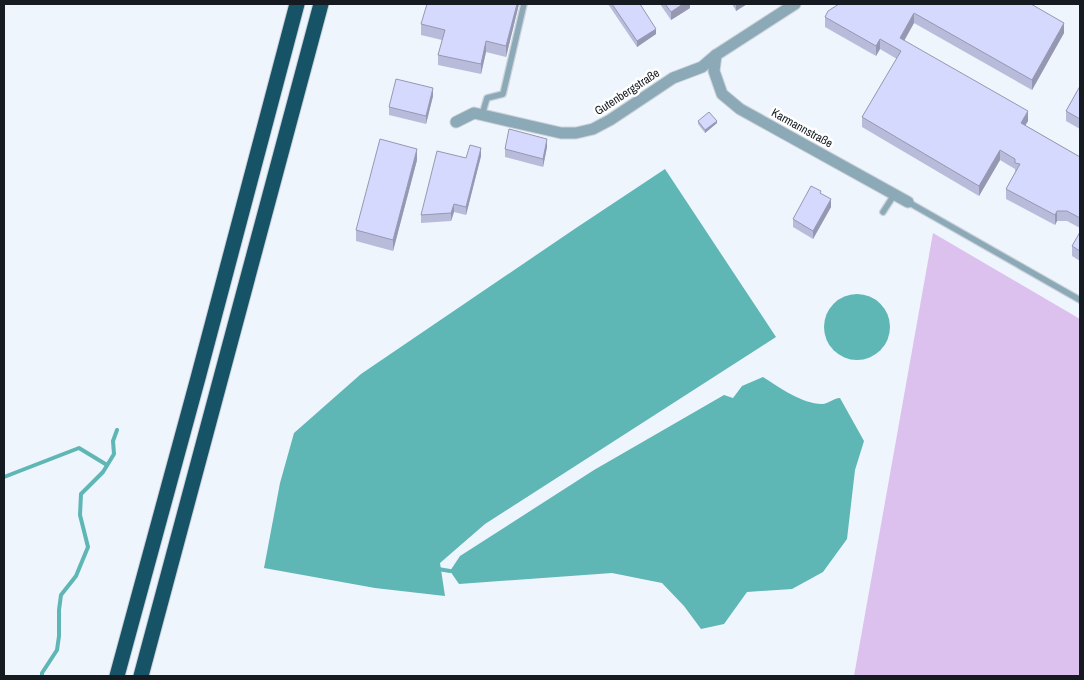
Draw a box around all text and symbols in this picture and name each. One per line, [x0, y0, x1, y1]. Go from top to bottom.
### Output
street label: Gutenbergstraße [591, 65, 663, 119]
street label: Karmannstraße [768, 105, 836, 151]

